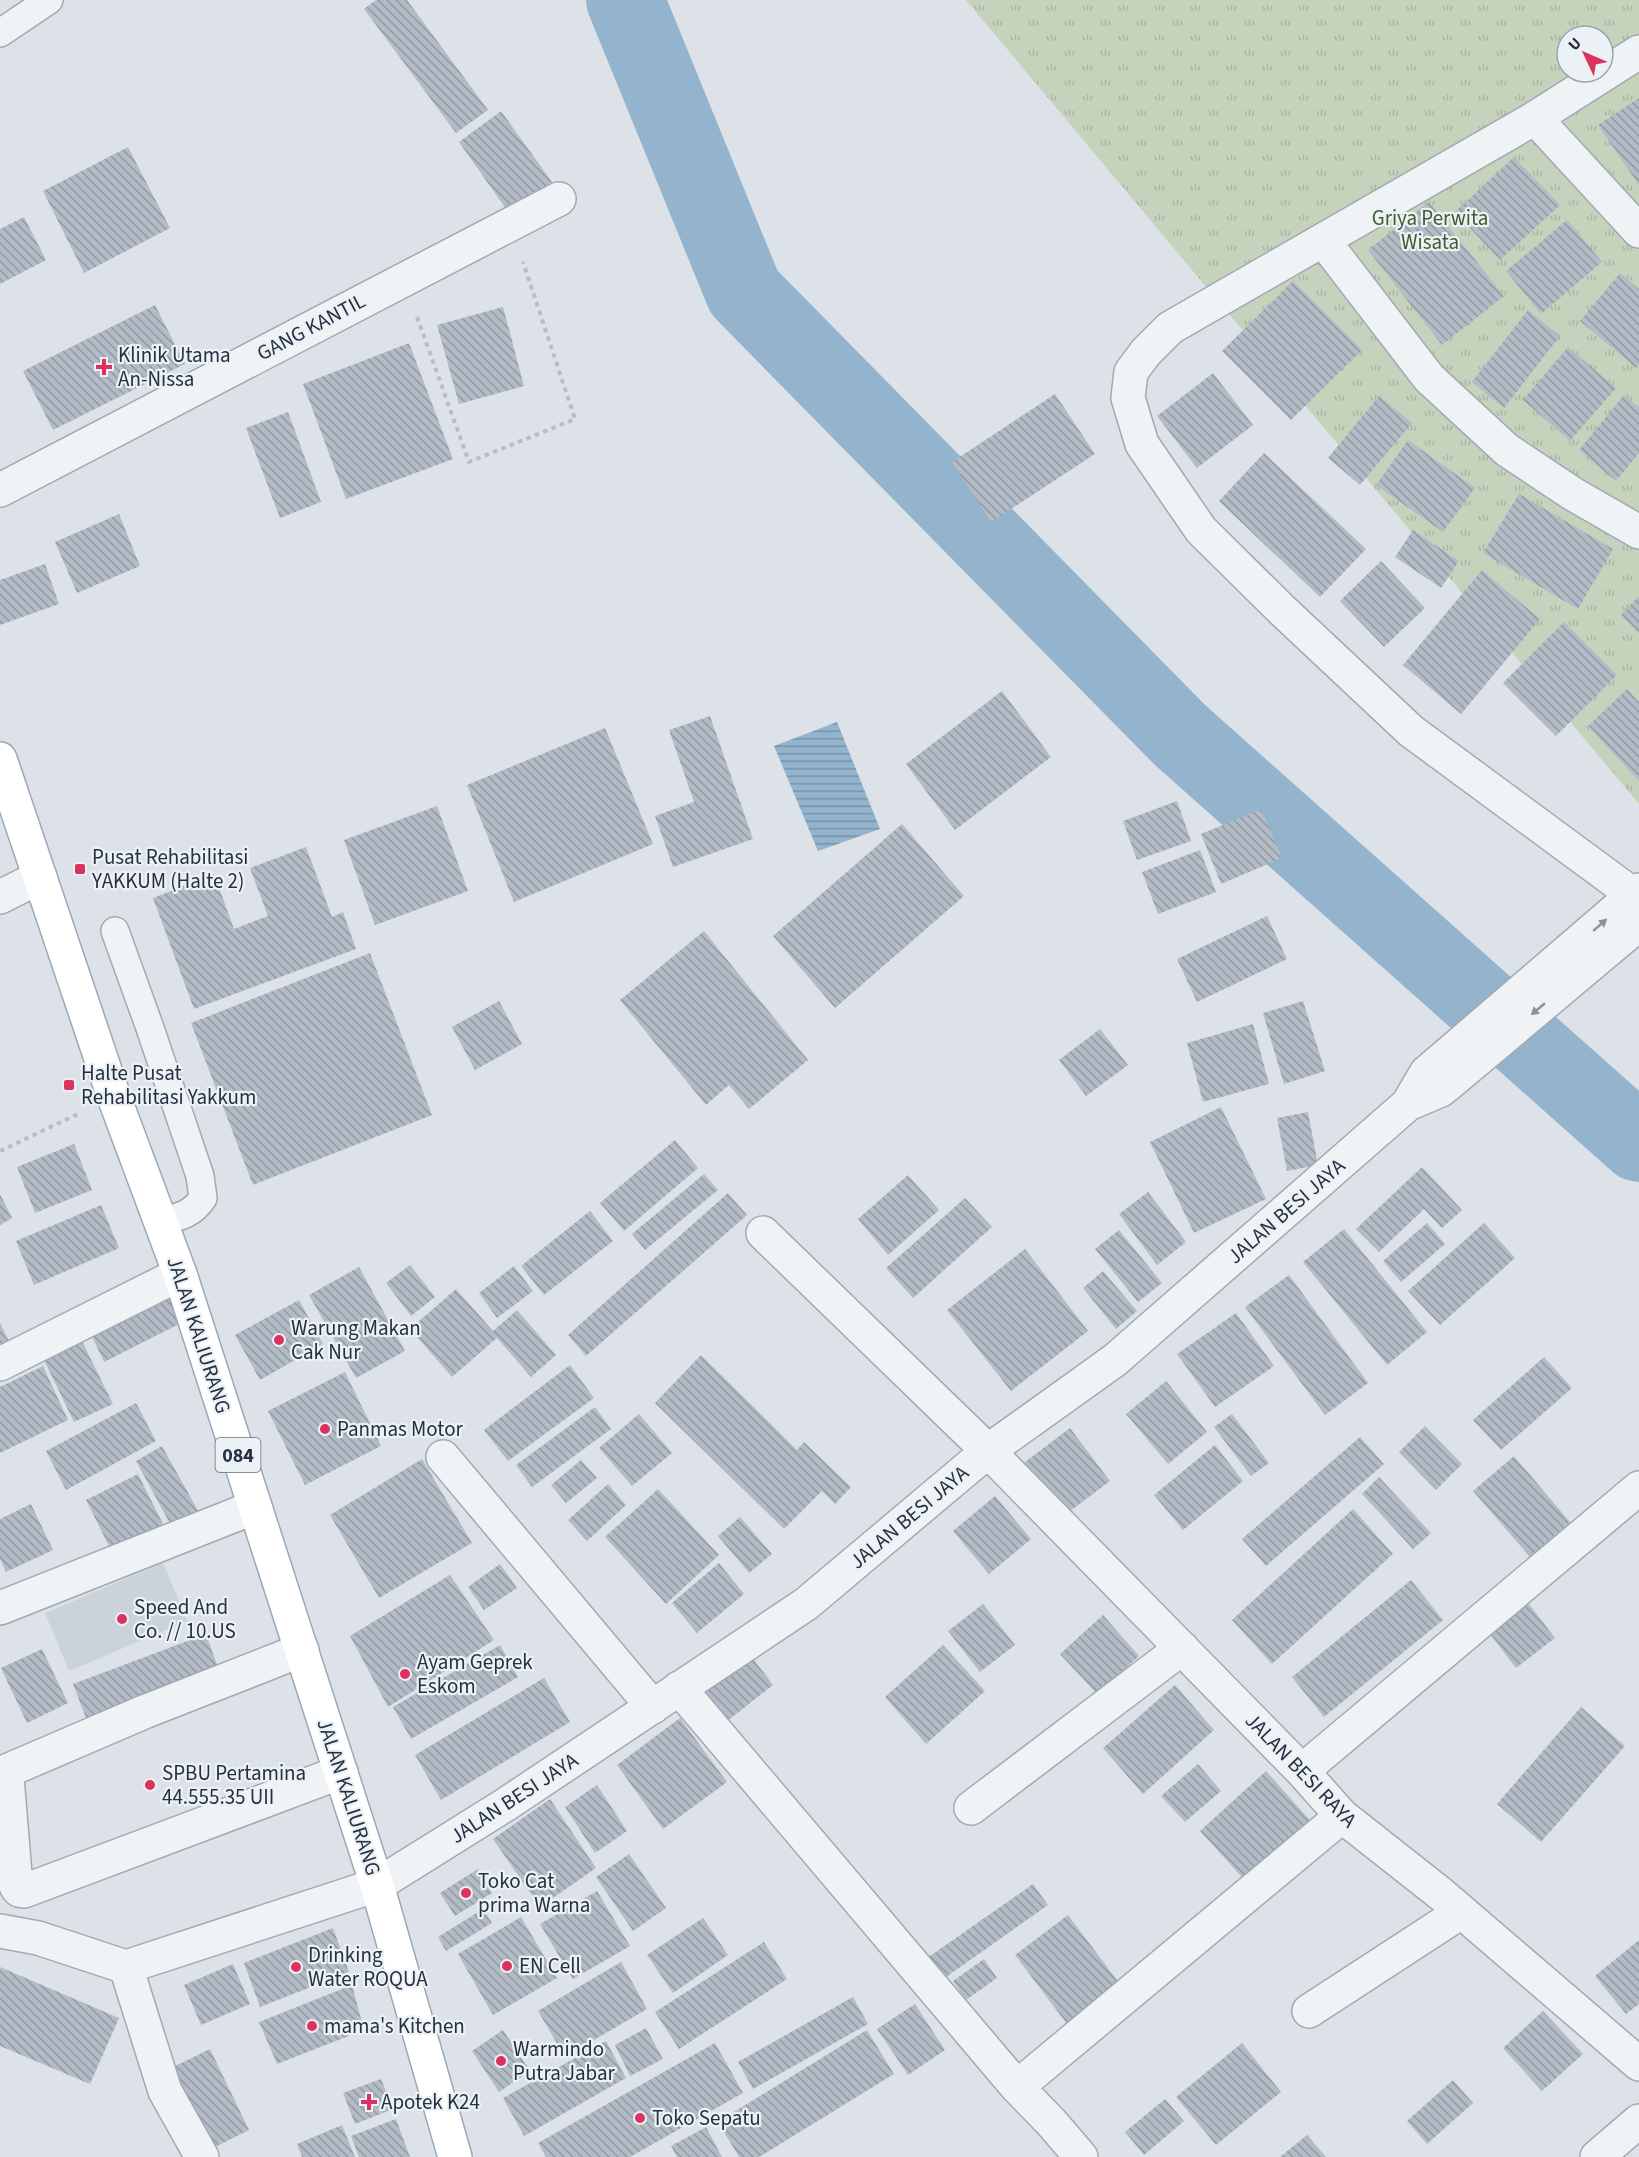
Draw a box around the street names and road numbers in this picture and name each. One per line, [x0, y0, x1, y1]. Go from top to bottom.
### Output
street label: GANG KANTIL [251, 286, 371, 368]
street label: JALAN BESI JAYA [1220, 1151, 1352, 1271]
street label: JALAN KALIURANG [159, 1253, 239, 1417]
road number: 084 [216, 1438, 260, 1472]
street label: JALAN BESI JAYA [843, 1458, 976, 1576]
street label: JALAN BESI RAYA [1238, 1706, 1364, 1835]
street label: JALAN KALIURANG [309, 1715, 389, 1879]
street label: JALAN BESI JAYA [444, 1745, 585, 1851]

